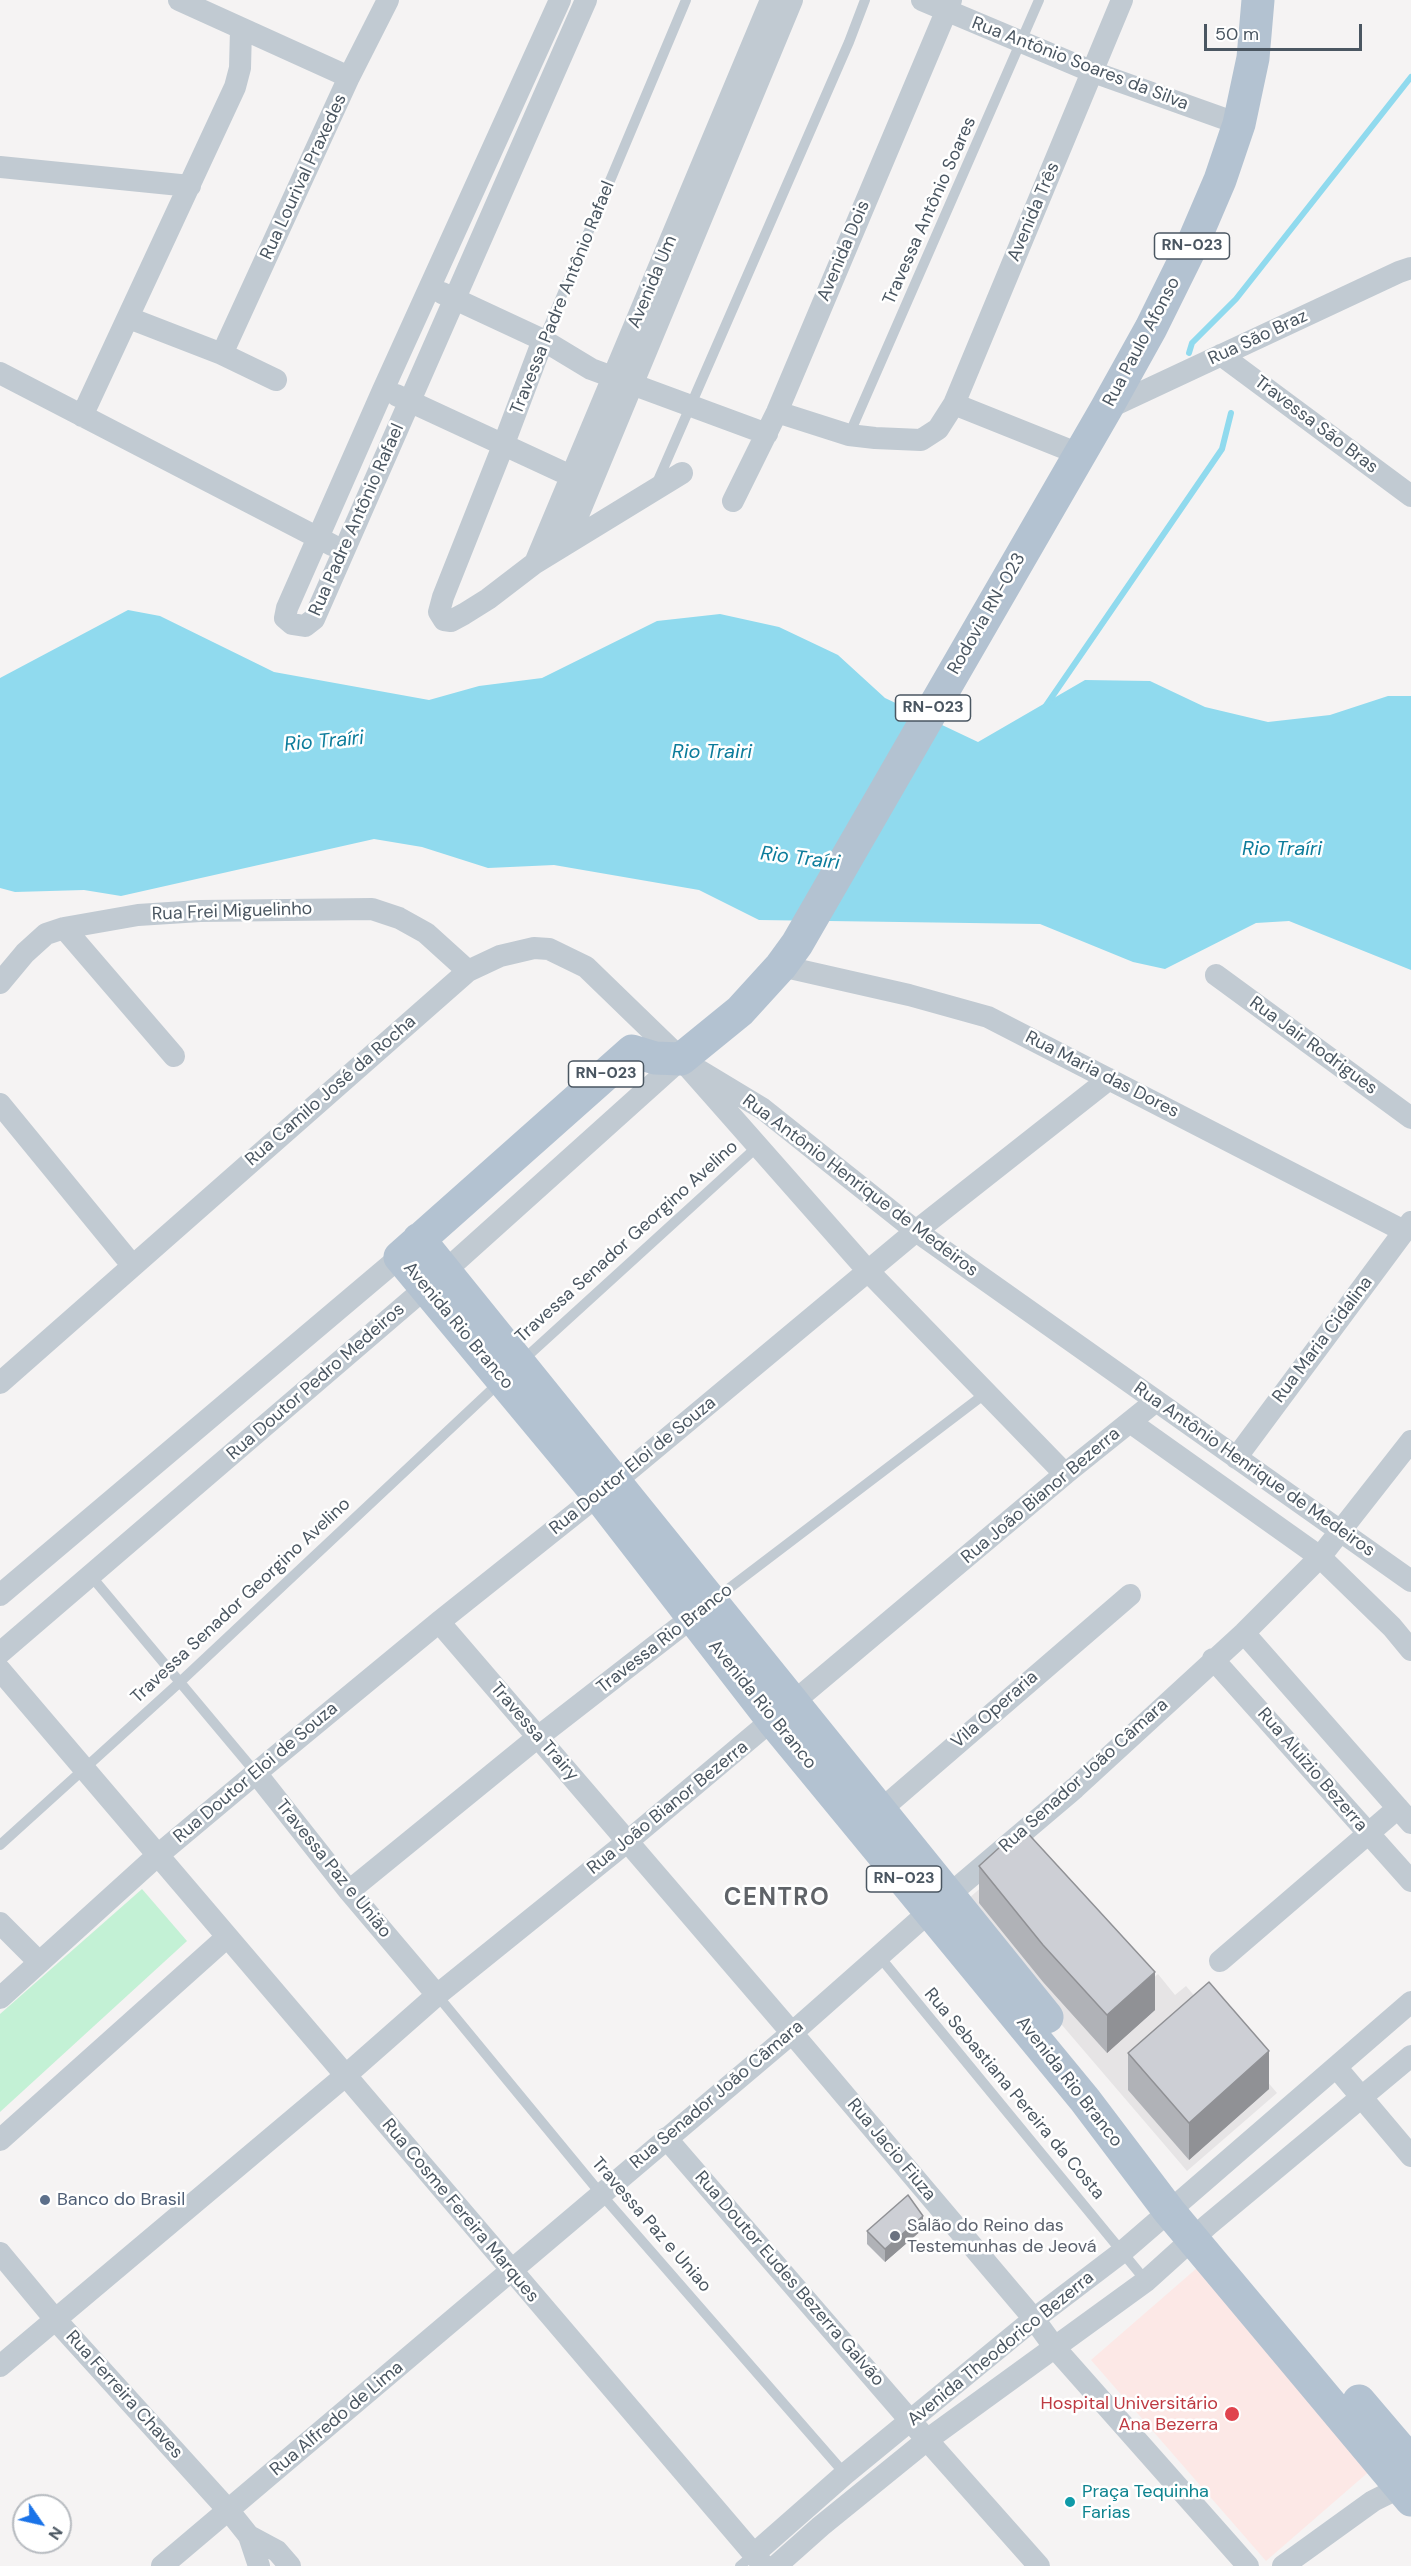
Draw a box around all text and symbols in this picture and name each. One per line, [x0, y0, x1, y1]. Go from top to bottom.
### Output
scale bar [1207, 12, 1364, 50]
street label: Rua Antônio Soares da Silva [969, 13, 1191, 115]
text: 50 m [1215, 22, 1259, 46]
street label: Rua Lourival Praxedes [256, 91, 352, 263]
street label: Travessa Antônio Soares [879, 114, 981, 308]
street label: Avenida Três [1003, 159, 1065, 265]
street label: Travessa Padre Antônio Rafael [506, 178, 620, 418]
street label: Avenida Dois [813, 197, 875, 305]
street label: Avenida Um [624, 232, 682, 332]
road number: RN-023 [1154, 233, 1230, 259]
street label: Rua Paulo Afonso [1099, 274, 1185, 410]
street label: Rua São Braz [1205, 306, 1311, 370]
street label: Travessa São Bras [1250, 372, 1382, 478]
street label: Rua Padre Antônio Rafael [305, 421, 409, 619]
street label: Rodovia RN-023 [943, 549, 1031, 679]
road number: RN-023 [896, 695, 970, 721]
water label: Rio Traíri [283, 727, 365, 757]
water label: Rio Trairi [672, 741, 752, 765]
water label: Rio Traíri [1242, 838, 1322, 862]
water label: Rio Traíri [759, 842, 841, 876]
street label: Rua Frei Miguelinho [151, 898, 313, 926]
street label: Rua Jair Rodrigues [1245, 992, 1381, 1100]
street label: Rua Camilo José da Rocha [241, 1011, 421, 1171]
street label: Rua Maria das Dores [1022, 1027, 1182, 1123]
road number: RN-023 [568, 1061, 644, 1087]
street label: Rua Antônio Henrique de Medeiros [738, 1090, 982, 1282]
street label: Travessa Senador Georgino Avelino [511, 1136, 743, 1348]
street label: Avenida Rio Branco [398, 1258, 518, 1394]
street label: Rua Maria Cidalina [1268, 1272, 1378, 1408]
street label: Rua Doutor Pedro Medeiros [223, 1299, 409, 1465]
street label: Rua Antônio Henrique de Medeiros [1129, 1378, 1379, 1562]
street label: Rua Doutor Eloi de Souza [546, 1392, 720, 1540]
street label: Rua João Bianor Bezerra [957, 1423, 1125, 1569]
street label: Travessa Senador Georgino Avelino [127, 1494, 355, 1708]
street label: Travessa Rio Branco [593, 1579, 737, 1699]
street label: Avenida Rio Branco [703, 1636, 821, 1774]
street label: Vila Operaria [947, 1667, 1043, 1753]
street label: Travessa Trairy [485, 1678, 583, 1786]
street label: Rua Senador João Câmara [995, 1694, 1173, 1858]
street label: Rua Doutor Eloi de Souza [170, 1698, 342, 1848]
street label: Rua Aluizio Bezerra [1252, 1704, 1372, 1836]
street label: Rua João Bianor Bezerra [583, 1736, 753, 1880]
street label: Travessa Paz e União [271, 1795, 395, 1943]
road number: RN-023 [866, 1866, 942, 1892]
district label: CENTRO [724, 1885, 830, 1913]
street label: Rua Sebastiana Pereira da Costa [919, 1984, 1109, 2204]
street label: Avenida Rio Branco [1011, 2012, 1127, 2152]
street label: Rua Senador João Câmara [626, 2016, 808, 2174]
street label: Rua Jacio Fiuza [842, 2095, 940, 2205]
street label: Rua Cosme Fereira Marques [377, 2115, 543, 2307]
street label: Travessa Paz e Uniao [586, 2153, 716, 2297]
street label: Rua Doutor Eudes Bezerra Galvão [690, 2167, 888, 2391]
place label: Banco do Brasil [57, 2189, 185, 2211]
marker: Banco do Brasil [38, 2193, 52, 2207]
place label: Salão do Reino das Testemunhas de Jeová [907, 2215, 1097, 2258]
marker: Salão do Reino das Testemunhas de Jeová [888, 2229, 902, 2243]
street label: Avenida Theodorico Bezerra [903, 2267, 1099, 2431]
street label: Rua Ferreira Chaves [61, 2327, 187, 2463]
street label: Rua Alfredo de Lima [266, 2357, 408, 2481]
place label: Hospital Universitário Ana Bezerra [1041, 2393, 1218, 2436]
marker: Hospital Universitário Ana Bezerra [1223, 2405, 1241, 2423]
place label: Praça Tequinha Farias [1082, 2481, 1209, 2524]
north arrow [12, 2494, 72, 2554]
marker: Praça Tequinha Farias [1063, 2495, 1077, 2509]
text: N [44, 2523, 68, 2544]

